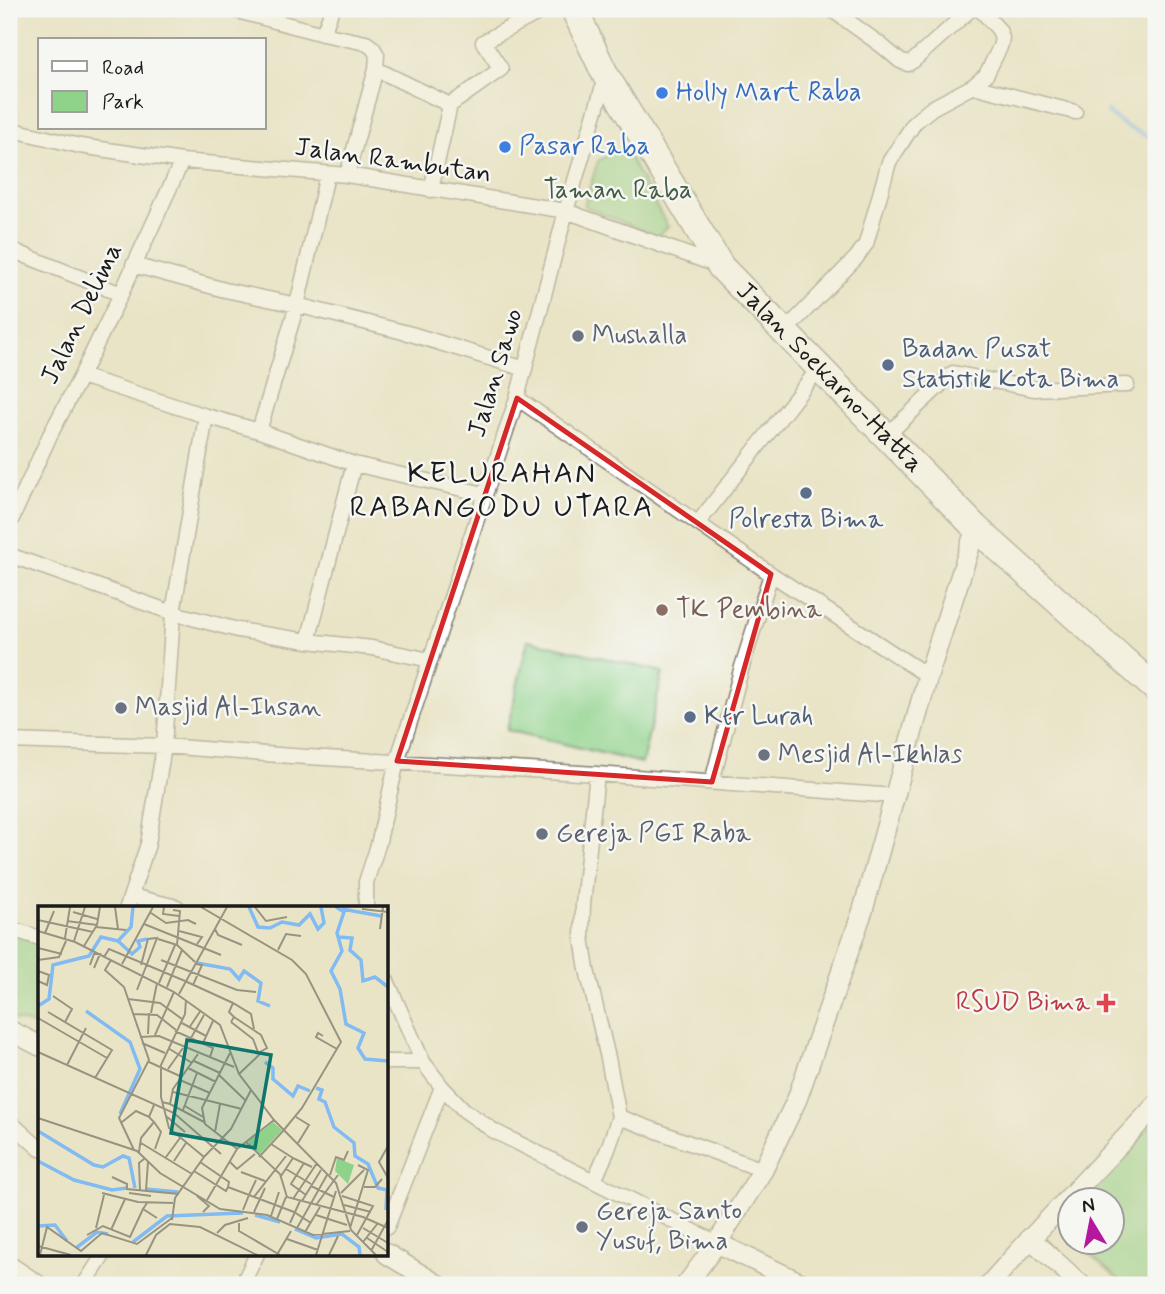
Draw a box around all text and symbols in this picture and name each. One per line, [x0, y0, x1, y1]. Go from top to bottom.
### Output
legend [38, 38, 266, 130]
text: Road [102, 54, 144, 82]
place label: Holly Mart Raba [676, 76, 862, 110]
marker: Holly Mart Raba [654, 85, 670, 101]
text: Park [102, 88, 144, 116]
street label: Jalan Rambutan [293, 130, 493, 192]
place label: Pasar Raba [519, 130, 650, 164]
marker: Pasar Raba [497, 139, 513, 155]
park label: Taman Raba [544, 174, 692, 208]
street label: Jalan Delima [33, 238, 131, 390]
street label: Jalan Soekarno-Hatta [728, 275, 930, 481]
street label: Jalan Sawo [460, 305, 532, 441]
place label: Mushalla [592, 319, 687, 353]
marker: Mushalla [570, 328, 586, 344]
place label: Badan Pusat Statistik Kota Bima [902, 333, 1119, 397]
marker: Badan Pusat Statistik Kota Bima [880, 357, 896, 373]
district label: KELURAHAN RABANGODU UTARA [350, 454, 654, 527]
marker: Polresta Bima [798, 485, 814, 501]
place label: Polresta Bima [729, 503, 884, 537]
place label: TK Pembina [676, 593, 822, 627]
marker: TK Pembina [654, 602, 670, 618]
place label: Masjid Al-Ihsan [135, 691, 321, 725]
marker: Masjid Al-Ihsan [113, 700, 129, 716]
place label: Ktr Lurah [704, 700, 813, 734]
marker: Ktr Lurah [682, 709, 698, 725]
place label: Mesjid Al-Ikhlas [778, 738, 962, 772]
marker: Mesjid Al-Ikhlas [756, 747, 772, 763]
place label: Gereja PGI Raba [556, 817, 751, 851]
marker: Gereja PGI Raba [534, 826, 550, 842]
inset map [38, 906, 388, 1256]
place label: RSUD Bima [956, 986, 1090, 1020]
marker: RSUD Bima [1096, 993, 1116, 1013]
north arrow [1056, 1186, 1126, 1256]
text: N [1080, 1192, 1097, 1219]
place label: Gereja Santo Yusuf, Bima [596, 1195, 742, 1259]
marker: Gereja Santo Yusuf, Bima [574, 1219, 590, 1235]

